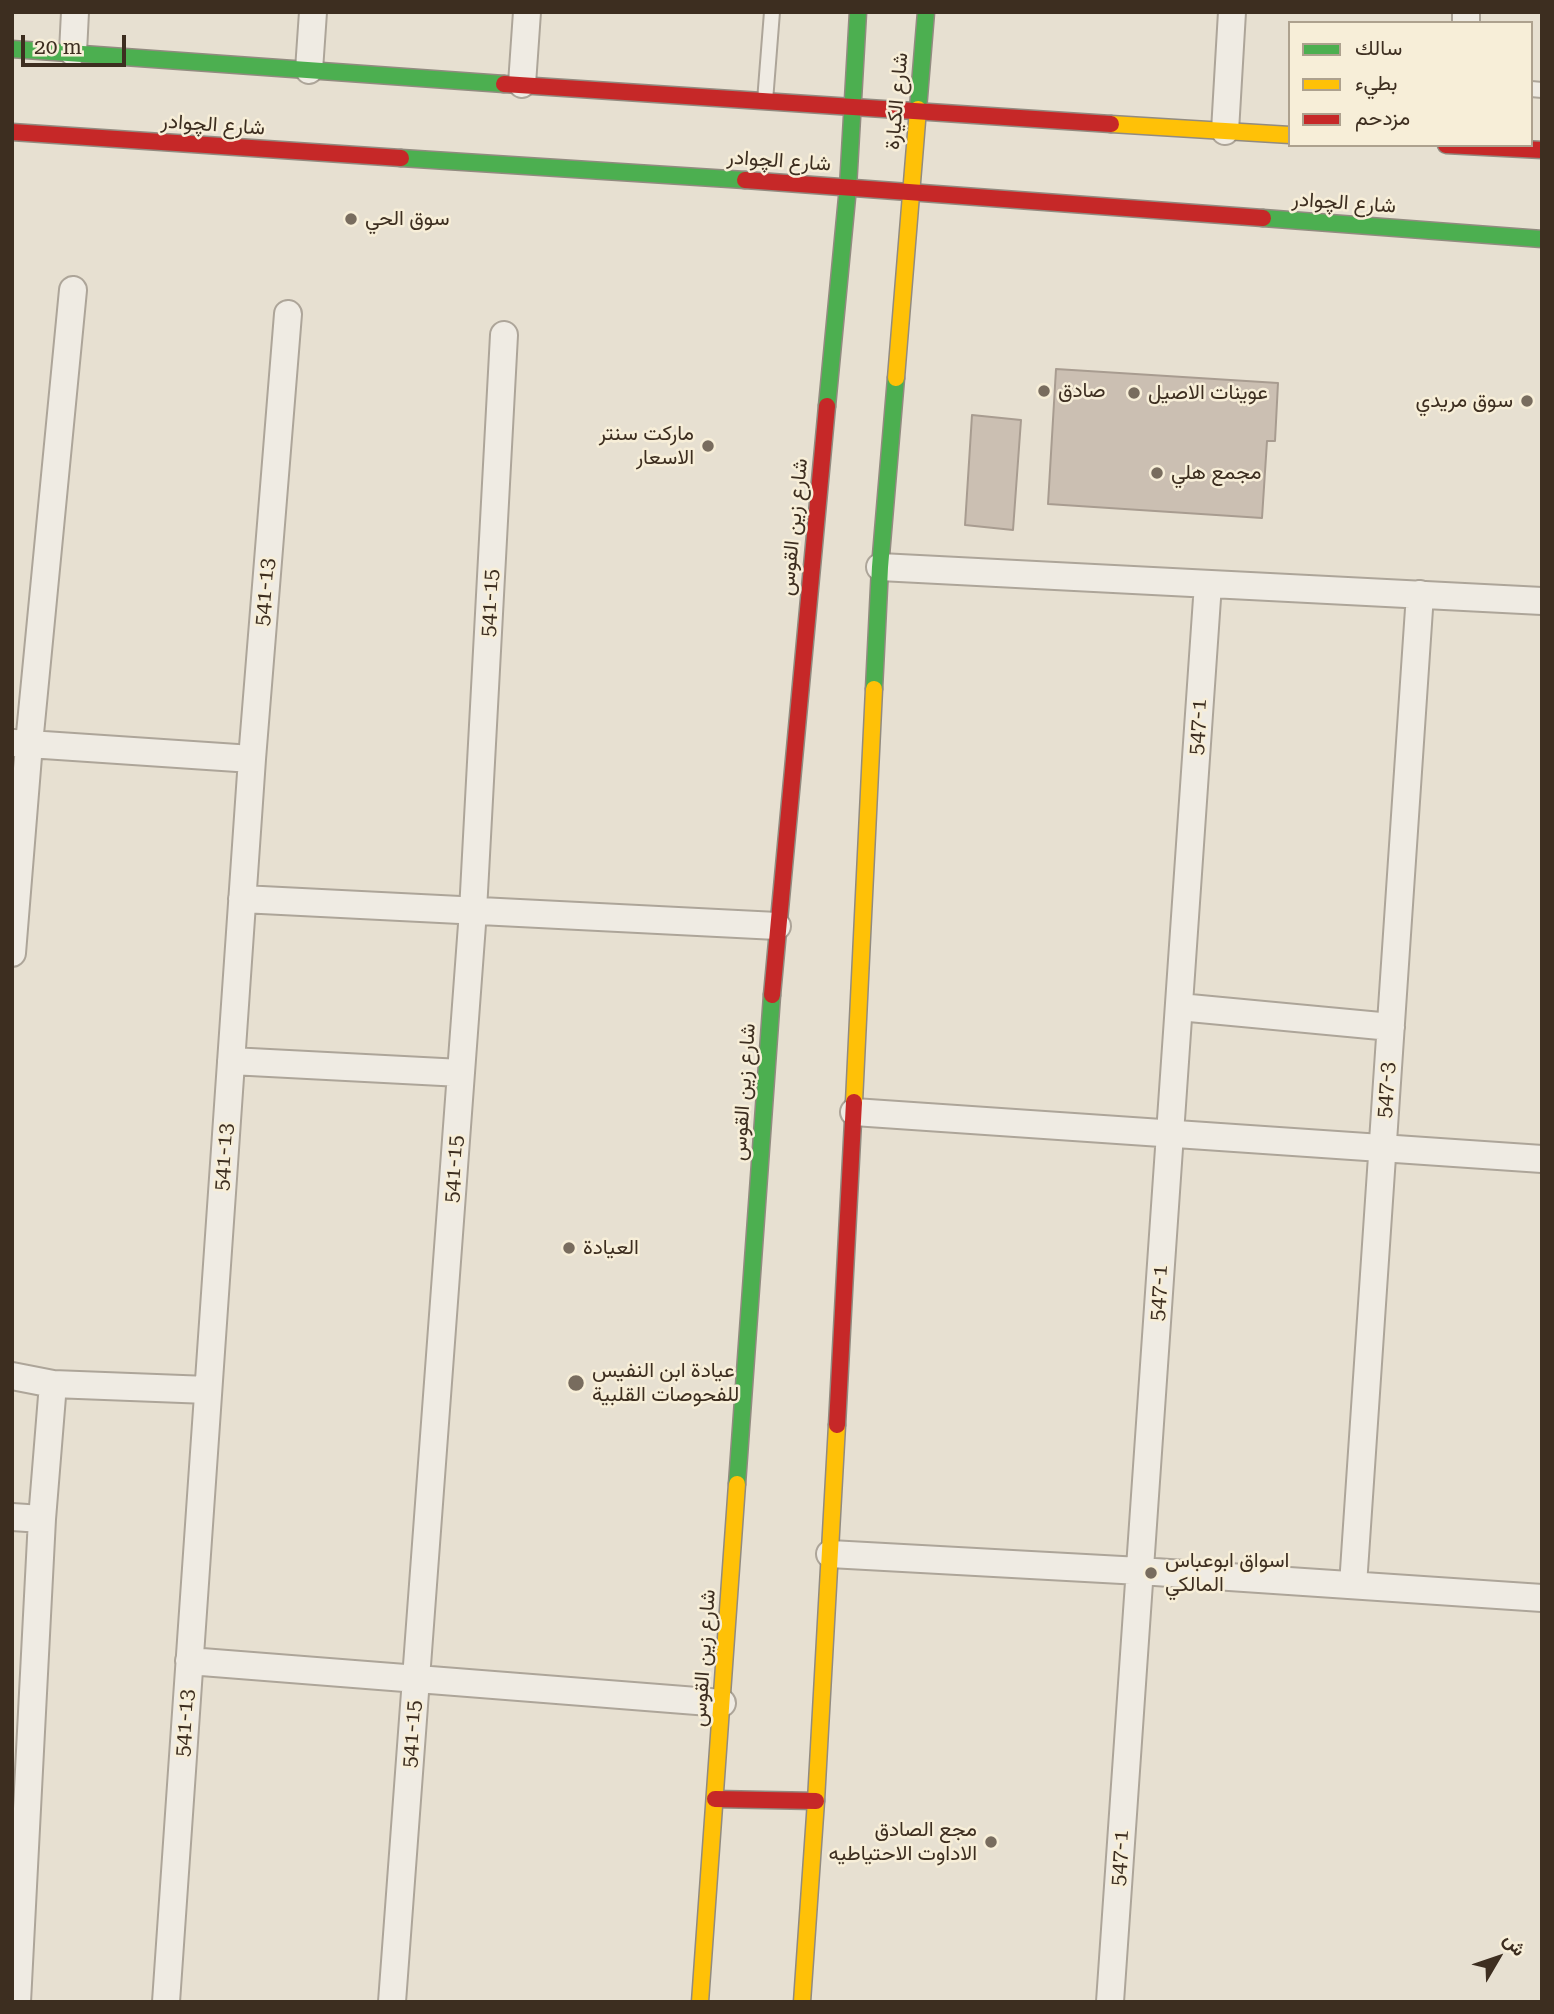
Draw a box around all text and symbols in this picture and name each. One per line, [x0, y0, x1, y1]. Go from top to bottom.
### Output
scale bar [24, 21, 130, 65]
legend [1288, 21, 1533, 147]
text: 20 m [34, 35, 82, 59]
text: سالك [1355, 36, 1402, 60]
street label: شارع الكيارة [880, 51, 914, 151]
text: بطيء [1355, 71, 1398, 95]
text: مزدحم [1355, 106, 1410, 130]
street label: شارع الچوادر [160, 109, 266, 141]
street label: شارع الچوادر [726, 145, 832, 177]
street label: شارع الچوادر [1291, 187, 1397, 219]
place label: سوق الحي [365, 206, 450, 232]
marker: سوق الحي [343, 211, 359, 227]
place label: صادق [1058, 378, 1106, 404]
place label: عوينات الاصيل [1148, 380, 1268, 406]
marker: صادق [1036, 383, 1052, 399]
marker: عوينات الاصيل [1126, 385, 1142, 401]
place label: سوق مريدي [1415, 388, 1513, 414]
marker: سوق مريدي [1519, 393, 1535, 409]
place label: ماركت سنتر الاسعار [599, 421, 694, 471]
marker: ماركت سنتر الاسعار [700, 438, 716, 454]
street label: شارع زين القوس [774, 457, 814, 597]
place label: مجمع هلي [1171, 460, 1261, 486]
marker: مجمع هلي [1149, 465, 1165, 481]
street label: 541-13 [249, 557, 281, 627]
street label: 541-15 [476, 568, 504, 638]
street label: 547-1 [1183, 698, 1213, 756]
street label: شارع زين القوس [727, 1022, 761, 1162]
street label: 547-3 [1371, 1061, 1401, 1119]
street label: 541-13 [209, 1122, 239, 1192]
street label: 541-15 [439, 1134, 469, 1204]
place label: العيادة [583, 1235, 639, 1261]
marker: العيادة [561, 1240, 577, 1256]
street label: 547-1 [1144, 1264, 1174, 1322]
place label: عيادة ابن النفيس للفحوصات القلبية [592, 1358, 739, 1408]
marker: عيادة ابن النفيس للفحوصات القلبية [566, 1373, 586, 1393]
place label: اسواق ابوعباس المالكي [1165, 1548, 1289, 1598]
marker: اسواق ابوعباس المالكي [1143, 1565, 1159, 1581]
street label: شارع زين القوس [687, 1588, 721, 1728]
street label: 541-13 [170, 1688, 200, 1758]
street label: 541-15 [397, 1699, 427, 1769]
place label: مجع الصادق الاداوت الاحتياطيه [829, 1817, 977, 1867]
street label: 547-1 [1105, 1829, 1135, 1887]
marker: مجع الصادق الاداوت الاحتياطيه [983, 1834, 999, 1850]
north arrow [1463, 1923, 1533, 1993]
text: ش [1499, 1928, 1531, 1961]

